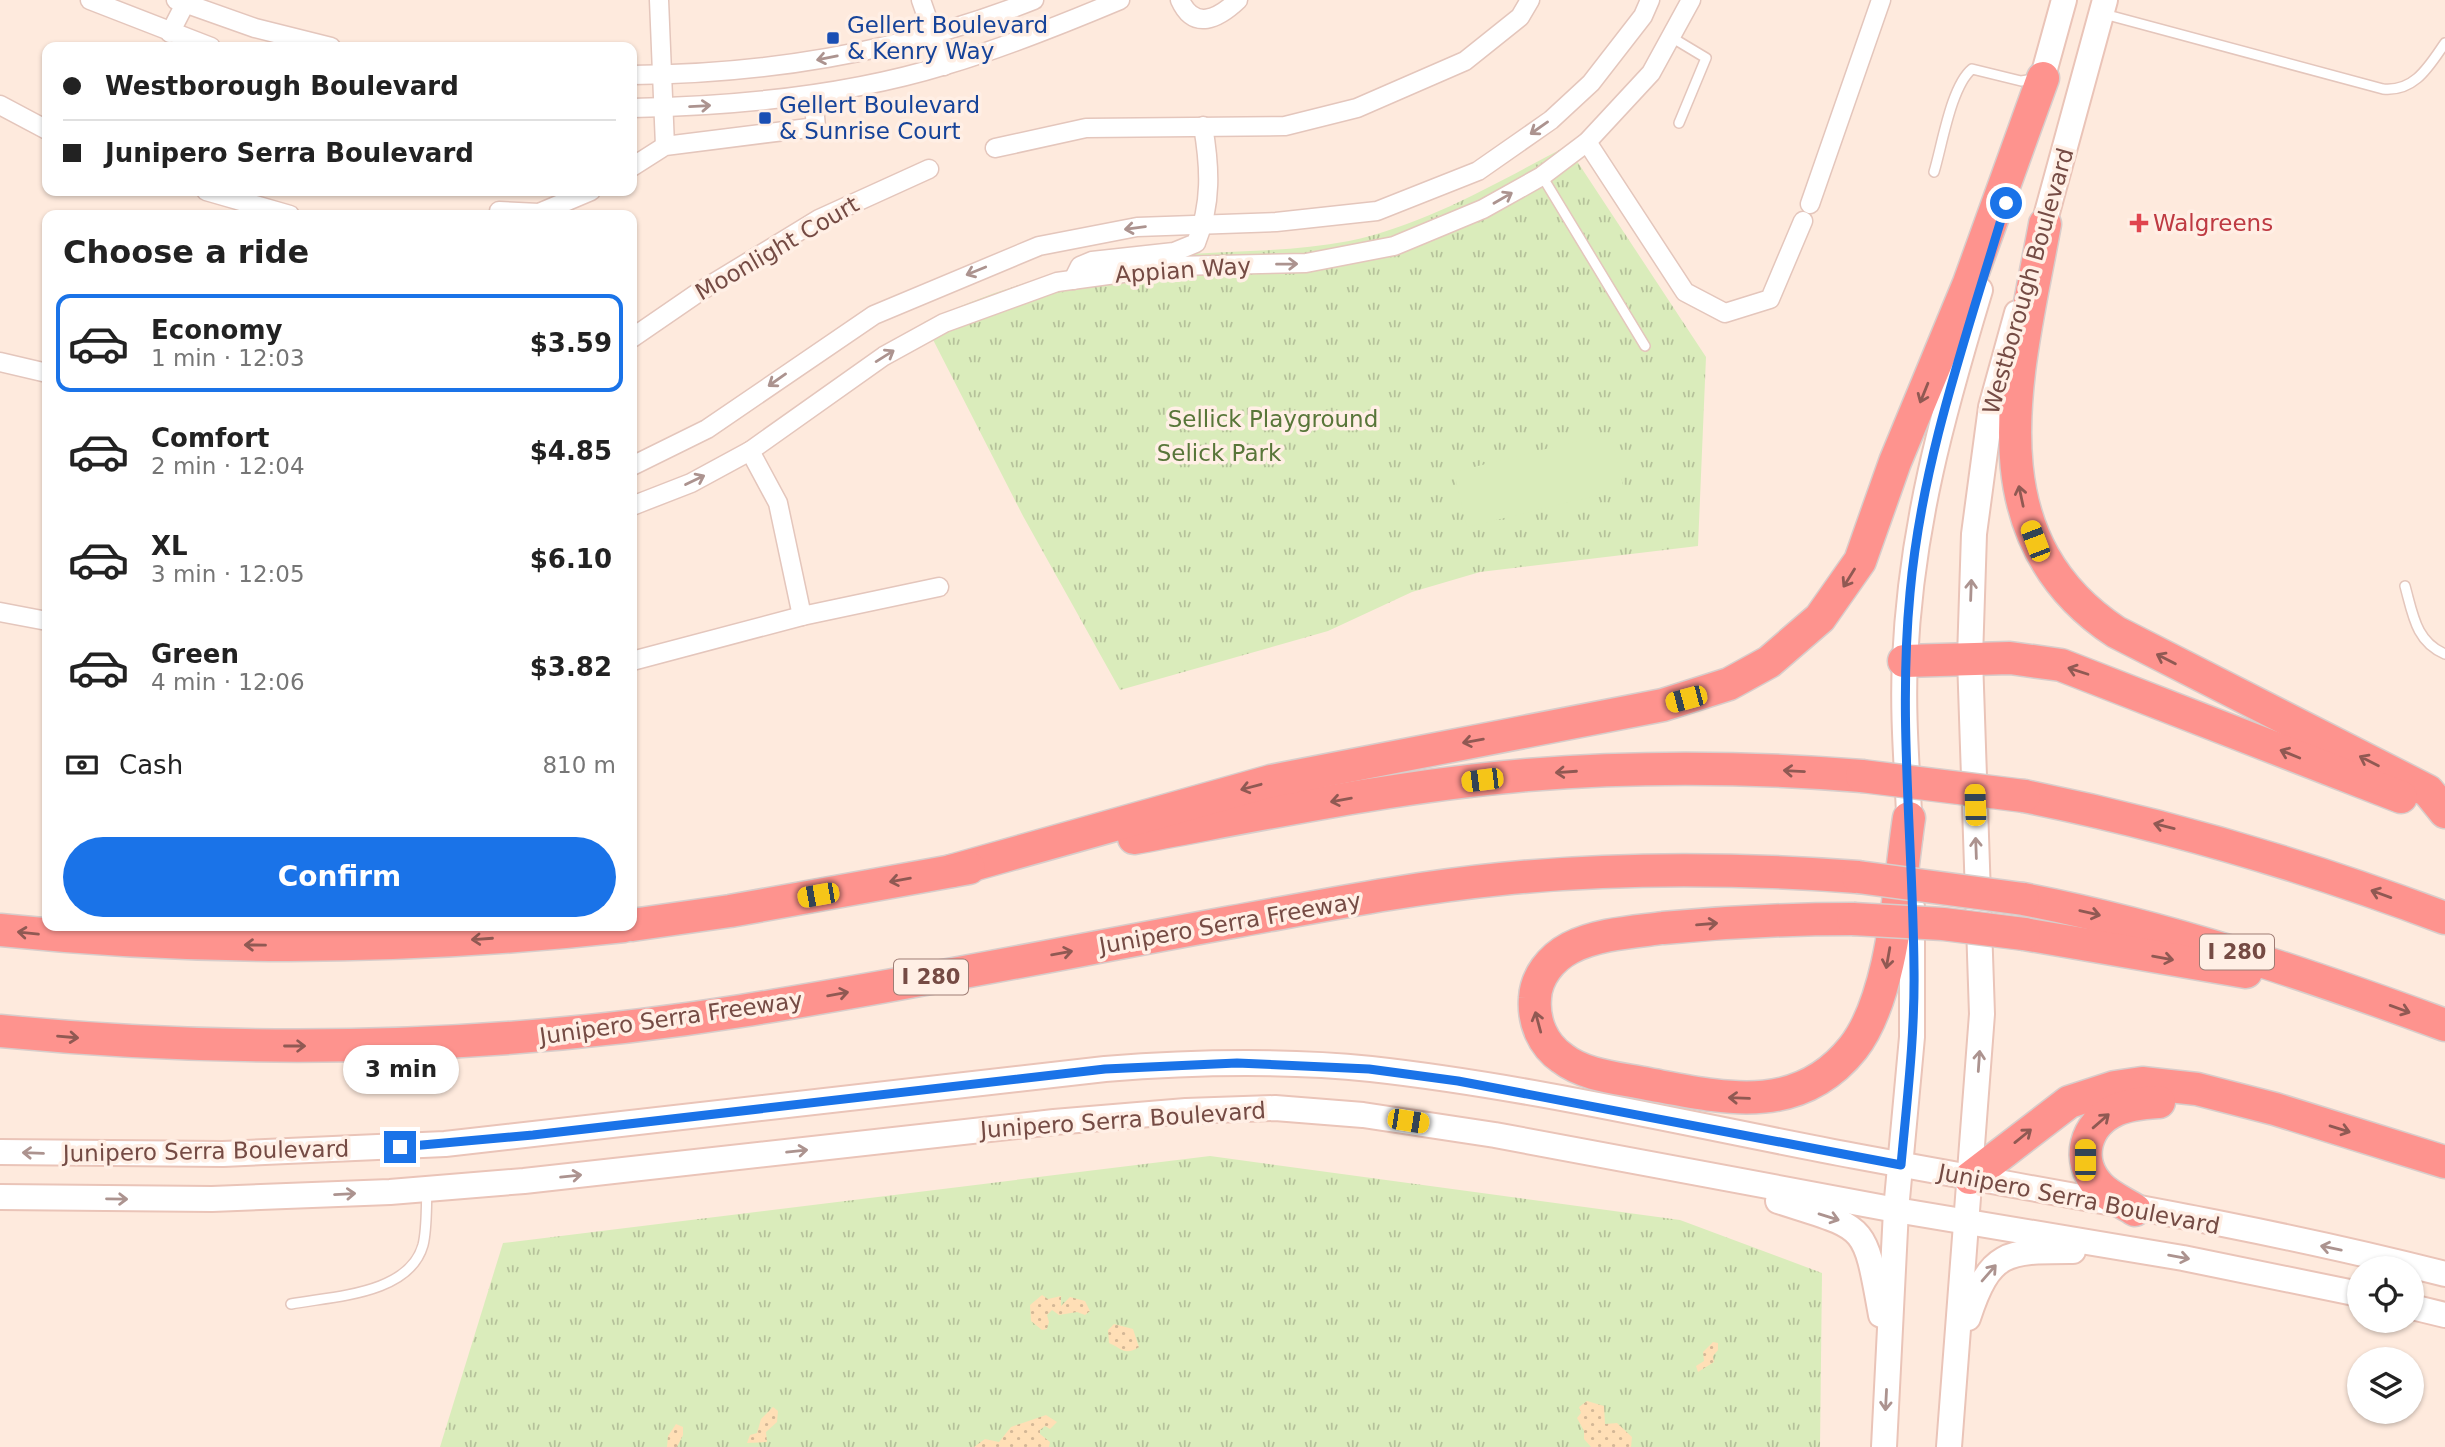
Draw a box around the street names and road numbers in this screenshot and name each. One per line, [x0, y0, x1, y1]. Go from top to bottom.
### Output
street label: Westborough Boulevard [1978, 145, 2078, 417]
street label: Moonlight Court [691, 191, 863, 305]
street label: Appian Way [1114, 252, 1252, 288]
street label: Junipero Serra Freeway [1095, 887, 1363, 959]
road number: I 280 [2200, 934, 2274, 970]
road number: I 280 [894, 960, 968, 995]
street label: Junipero Serra Freeway [536, 987, 804, 1050]
street label: Junipero Serra Boulevard [977, 1097, 1267, 1143]
street label: Junipero Serra Boulevard [61, 1136, 349, 1167]
street label: Junipero Serra Boulevard [1934, 1159, 2222, 1239]

